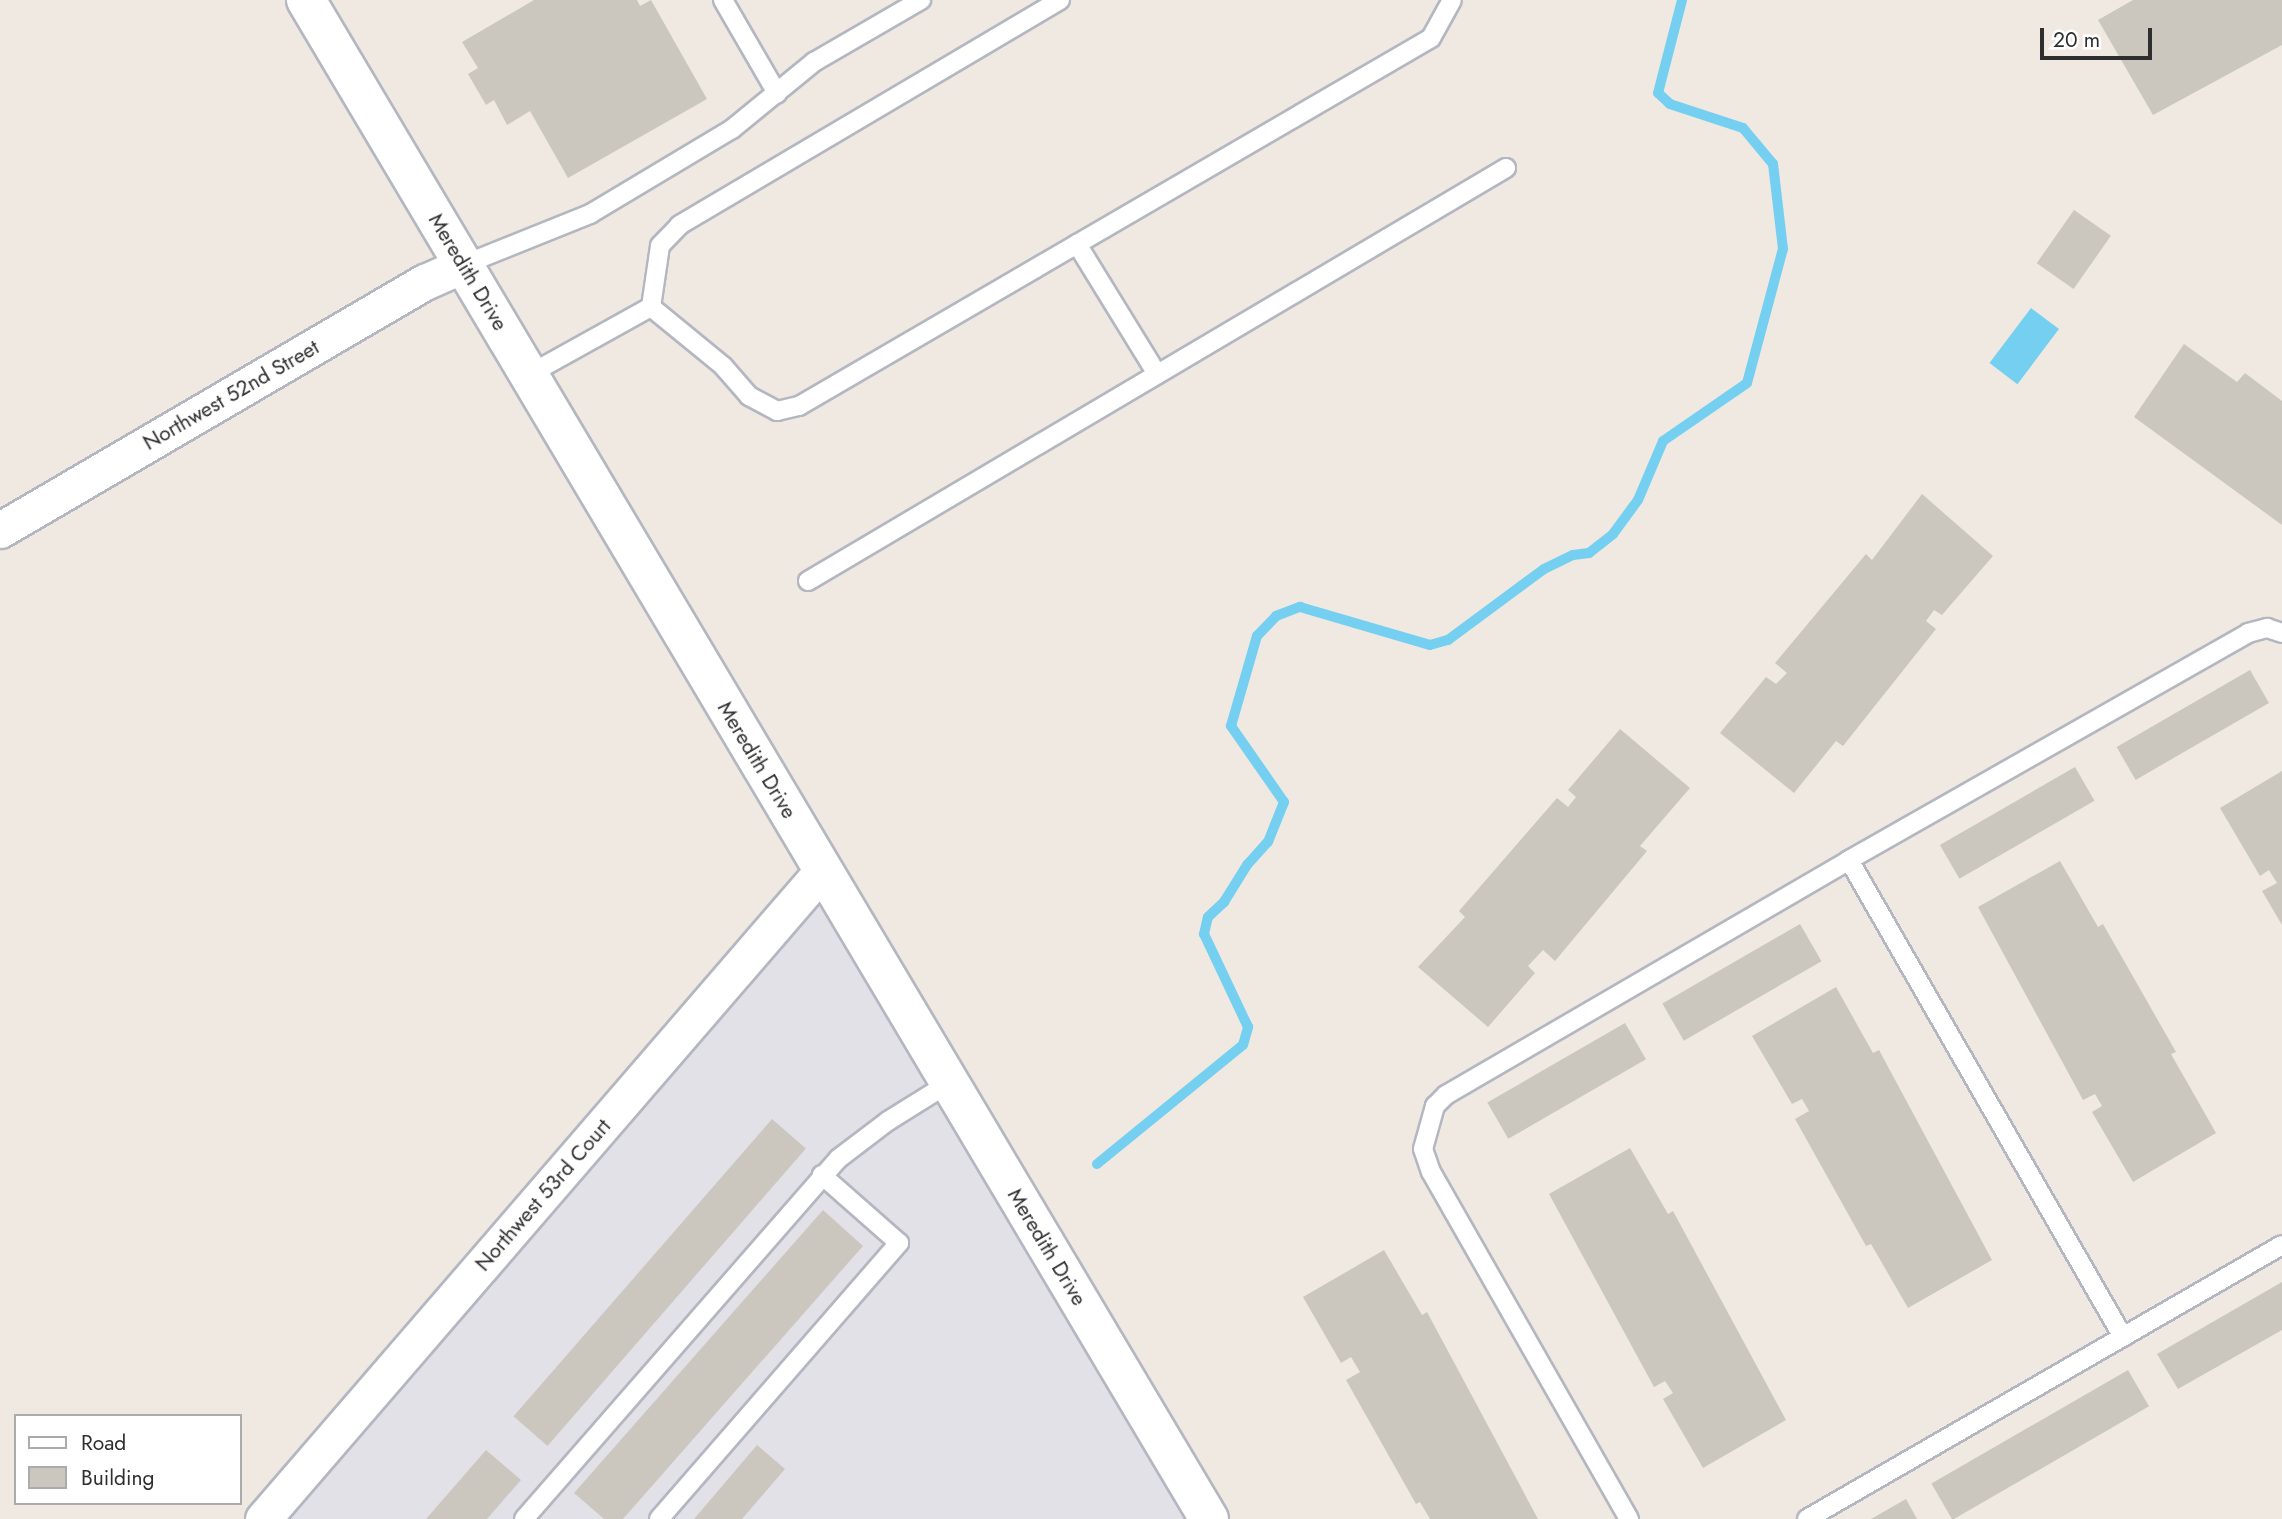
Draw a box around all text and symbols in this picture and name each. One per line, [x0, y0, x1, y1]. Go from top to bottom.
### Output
scale bar [2044, 14, 2156, 58]
text: 20 m [2053, 25, 2100, 55]
street label: Meredith Drive [423, 209, 513, 335]
street label: Northwest 52nd Street [139, 334, 323, 456]
street label: Meredith Drive [712, 697, 802, 823]
street label: Northwest 53rd Court [470, 1114, 616, 1276]
street label: Meredith Drive [1002, 1184, 1092, 1310]
legend [14, 1414, 242, 1505]
text: Road [81, 1428, 126, 1458]
text: Building [81, 1463, 154, 1493]

